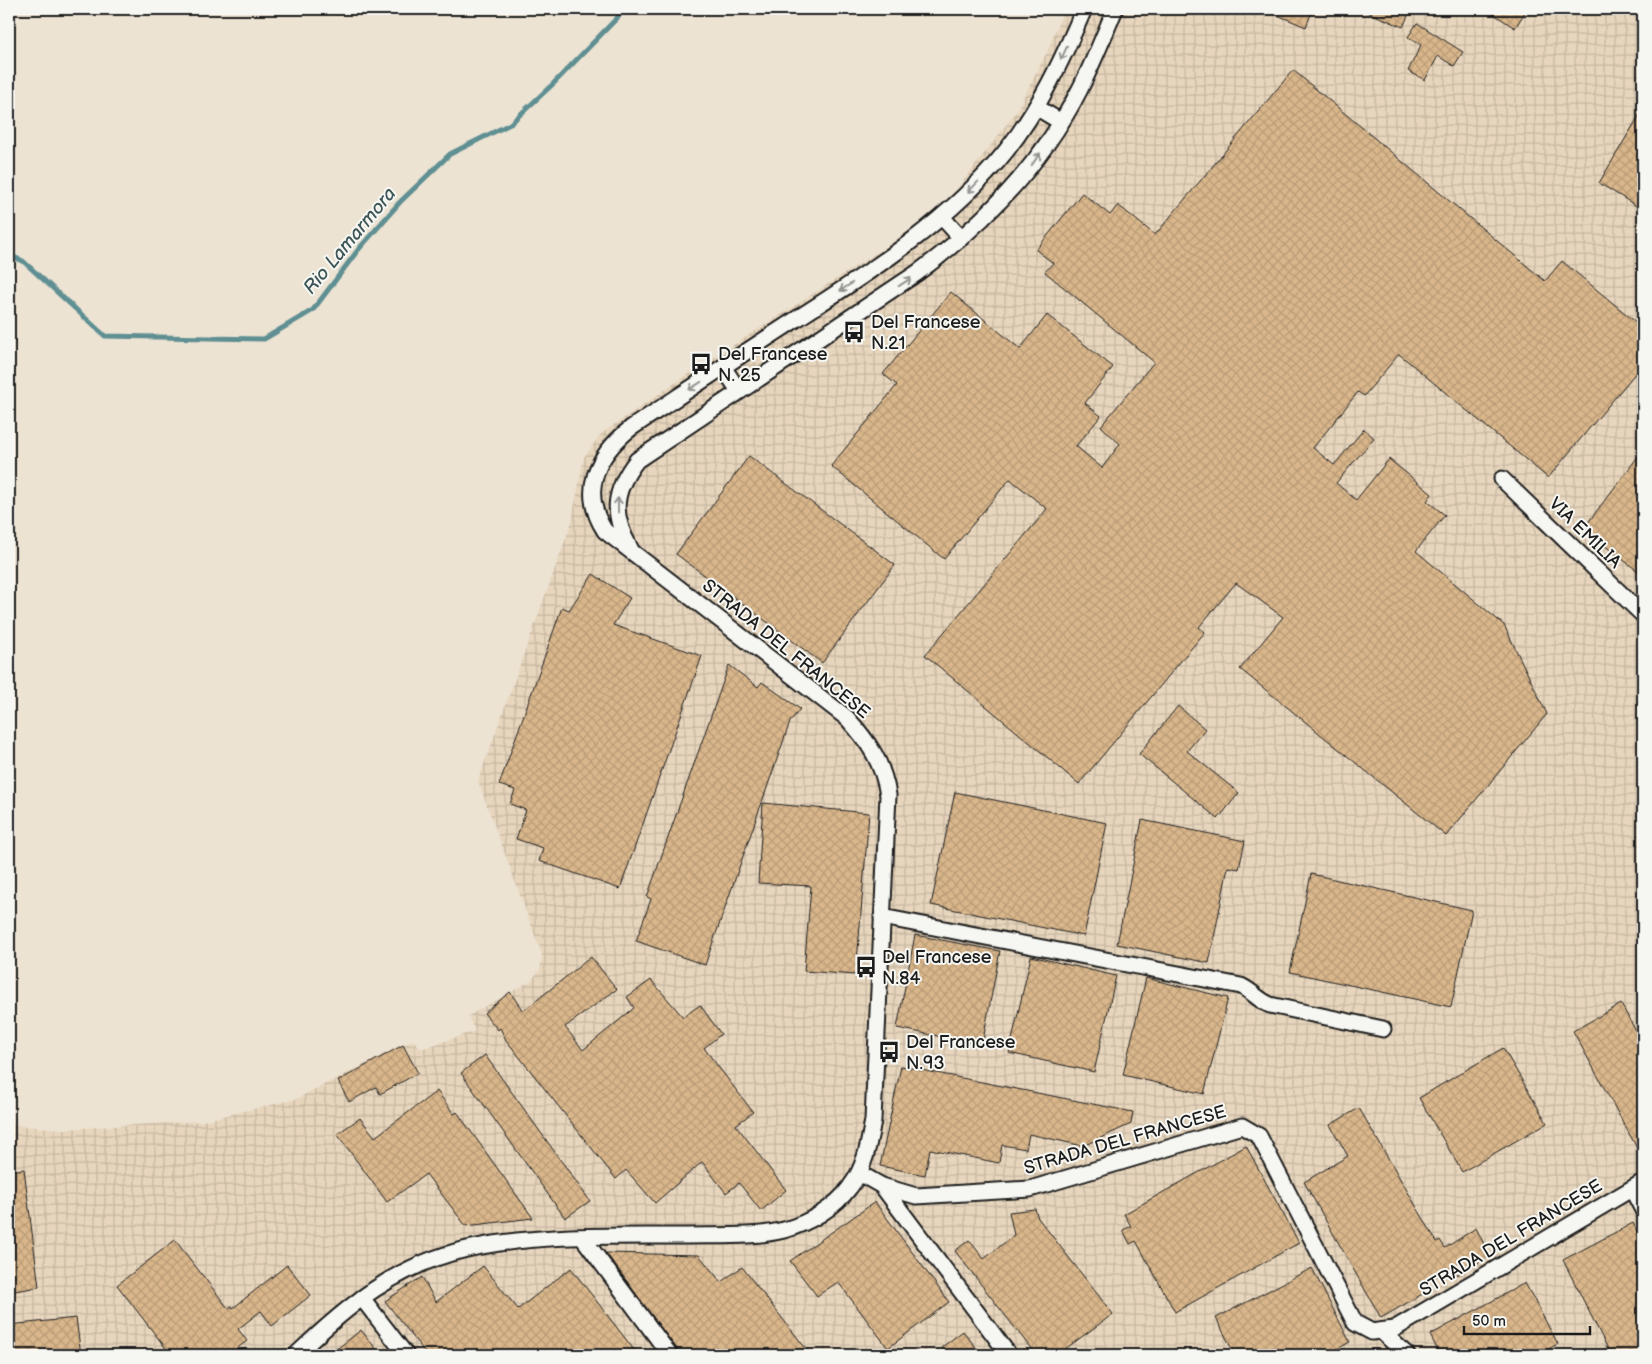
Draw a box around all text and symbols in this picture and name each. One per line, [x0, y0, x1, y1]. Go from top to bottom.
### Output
one-way arrow [1059, 45, 1069, 60]
one-way arrow [1031, 153, 1041, 167]
one-way arrow [967, 180, 979, 193]
water label: Rio Lamarmora [299, 183, 401, 299]
one-way arrow [897, 276, 911, 286]
one-way arrow [839, 282, 853, 292]
place label: Del Francese N.21 [871, 312, 981, 354]
bus stop icon: Del Francese N.21 [841, 319, 867, 345]
place label: Del Francese N. 25 [718, 344, 828, 386]
bus stop icon: Del Francese N. 25 [688, 351, 714, 377]
one-way arrow [689, 381, 703, 391]
street label: VIA EMILIA [1544, 493, 1626, 573]
one-way arrow [613, 498, 623, 514]
street label: STRADA DEL FRANCESE [698, 575, 874, 723]
place label: Del Francese N.84 [882, 947, 992, 989]
bus stop icon: Del Francese N.84 [853, 954, 879, 980]
place label: Del Francese N.93 [906, 1032, 1016, 1074]
bus stop icon: Del Francese N.93 [876, 1039, 902, 1065]
street label: STRADA DEL FRANCESE [1022, 1101, 1229, 1179]
street label: STRADA DEL FRANCESE [1416, 1175, 1606, 1301]
scale bar [1464, 1304, 1591, 1336]
text: 50 m [1472, 1312, 1506, 1331]

